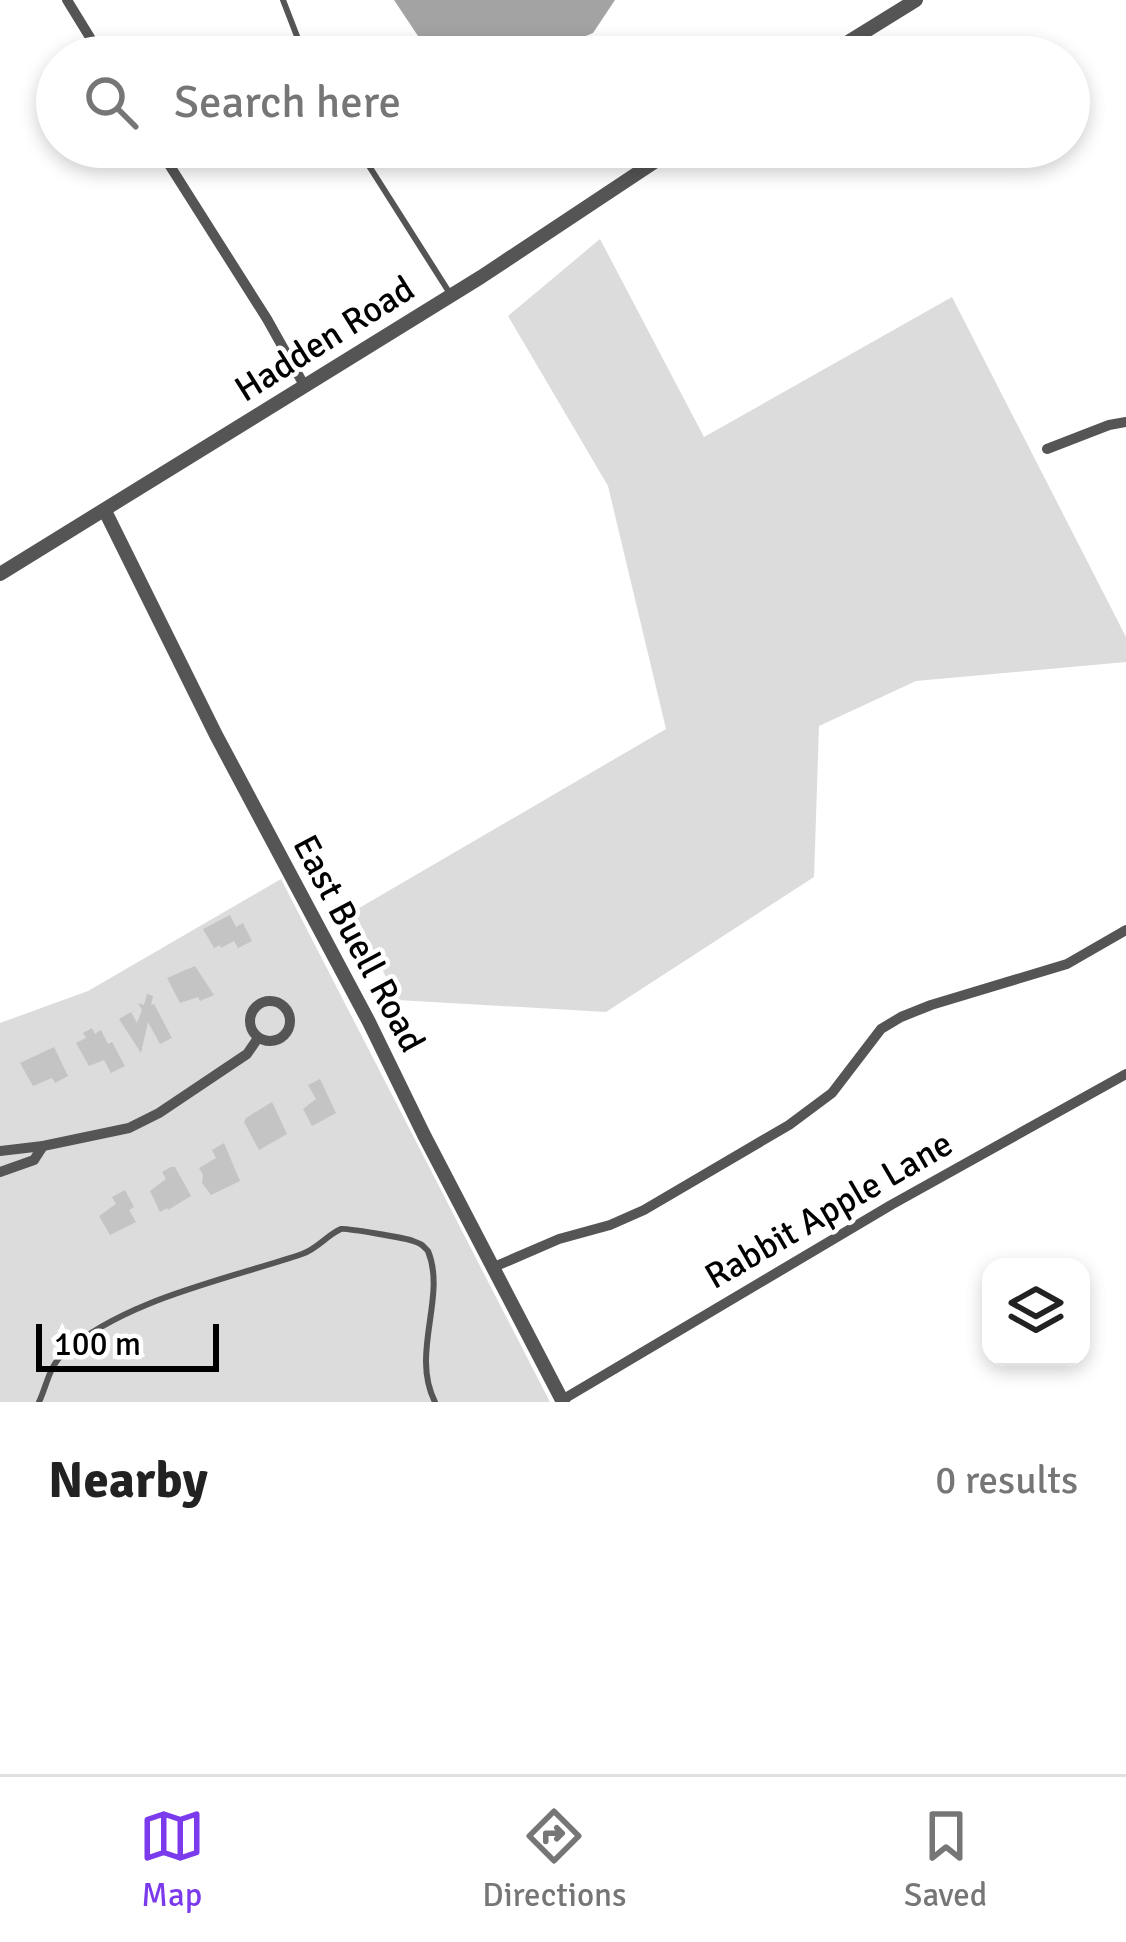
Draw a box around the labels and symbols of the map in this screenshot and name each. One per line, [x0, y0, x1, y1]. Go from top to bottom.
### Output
street label: Hadden Road [227, 266, 423, 412]
street label: East Buell Road [283, 827, 435, 1060]
street label: Rabbit Apple Lane [697, 1121, 961, 1299]
scale bar [36, 1318, 219, 1371]

